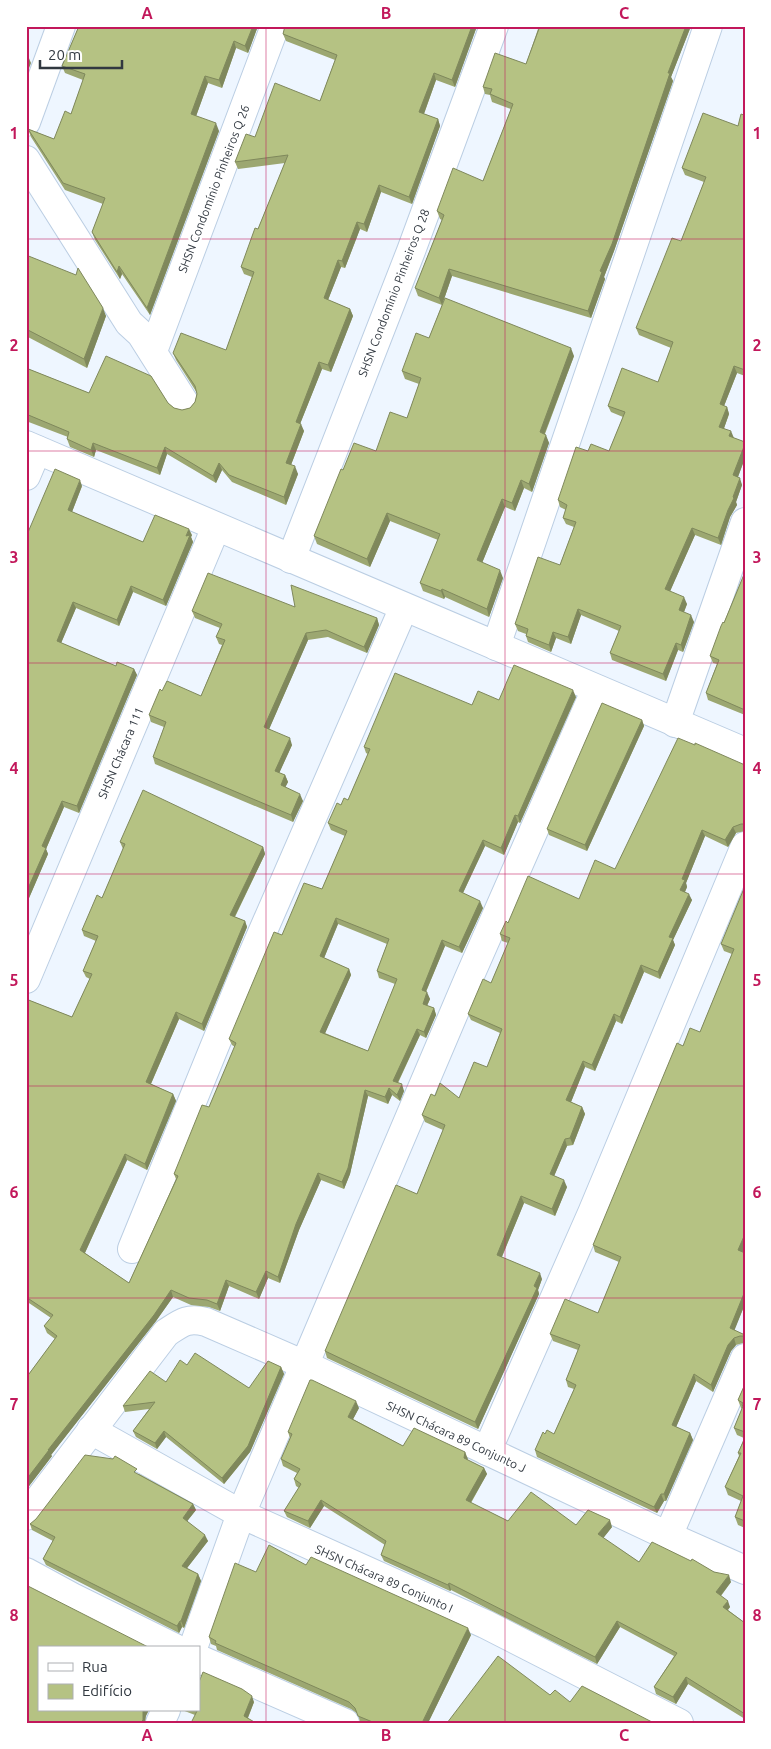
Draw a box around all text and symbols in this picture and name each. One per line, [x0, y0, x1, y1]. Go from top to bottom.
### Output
text: A [141, 4, 153, 22]
text: B [381, 4, 391, 22]
text: C [619, 4, 629, 22]
scale bar [40, 38, 122, 70]
text: 20 m [48, 46, 81, 63]
street label: SHSN Condomínio Pinheiros Q 26 [175, 103, 252, 275]
text: 1 [9, 124, 19, 142]
text: 1 [752, 124, 762, 142]
street label: SHSN Condomínio Pinheiros Q 28 [355, 207, 432, 379]
text: 2 [9, 336, 19, 354]
text: 2 [752, 336, 762, 354]
text: 3 [9, 548, 19, 566]
text: 3 [752, 548, 762, 566]
street label: SHSN Chácara 111 [95, 705, 146, 800]
text: 4 [9, 759, 19, 777]
text: 4 [752, 759, 762, 777]
text: 5 [9, 971, 19, 989]
text: 5 [752, 971, 762, 989]
text: 6 [9, 1183, 19, 1201]
text: 6 [752, 1183, 762, 1201]
text: 7 [9, 1395, 19, 1413]
text: 7 [752, 1395, 762, 1413]
street label: SHSN Chácara 89 Conjunto J [384, 1398, 528, 1475]
street label: SHSN Chácara 89 Conjunto I [313, 1542, 455, 1615]
text: 8 [9, 1606, 19, 1624]
text: 8 [752, 1606, 762, 1624]
legend [38, 1646, 200, 1712]
text: Rua [82, 1658, 108, 1675]
text: Edifício [82, 1682, 132, 1699]
text: A [141, 1726, 153, 1744]
text: B [381, 1726, 391, 1744]
text: C [619, 1726, 629, 1744]

